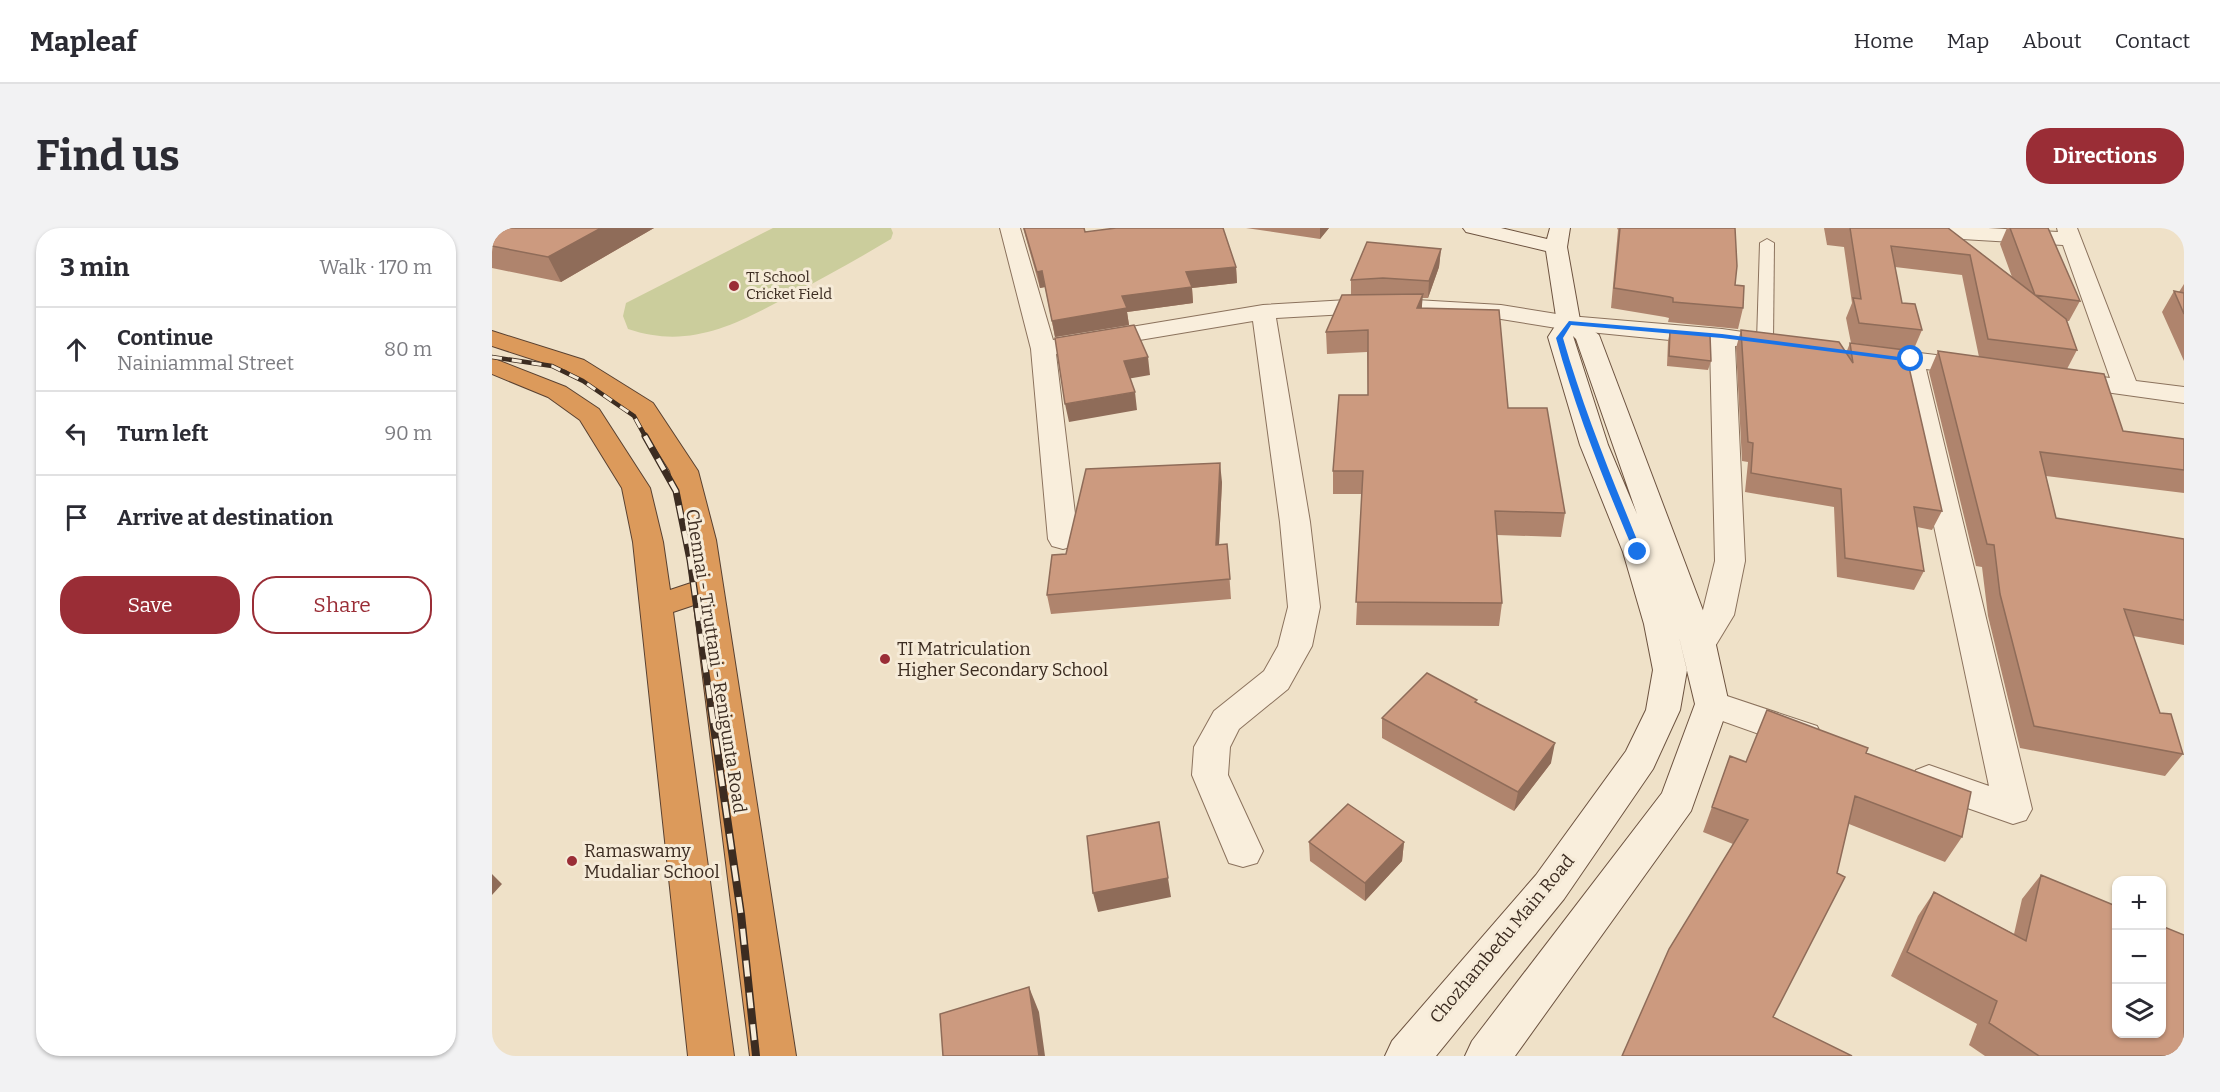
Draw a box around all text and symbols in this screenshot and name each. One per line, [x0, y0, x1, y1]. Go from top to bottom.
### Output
text: Mapleaf [30, 25, 137, 58]
text: Home [1854, 28, 1914, 54]
text: Map [1947, 28, 1989, 54]
text: About [2022, 28, 2082, 54]
text: Contact [2115, 28, 2190, 54]
button: Directions [2026, 128, 2184, 184]
text: Find us [36, 131, 180, 181]
text: 3 min [60, 252, 129, 283]
text: Walk · 170 m [319, 255, 432, 279]
place label: TI School Cricket Field [746, 268, 832, 303]
marker: TI School Cricket Field [727, 279, 741, 293]
text: Continue [117, 324, 213, 351]
icon: ahead [60, 333, 93, 366]
text: 80 m [384, 337, 432, 361]
route start [1897, 345, 1923, 371]
text: Nainiammal Street [117, 351, 294, 375]
icon: left [60, 417, 93, 450]
text: Turn left [117, 420, 209, 447]
text: 90 m [384, 421, 432, 445]
icon: arrive [60, 501, 93, 534]
text: Arrive at destination [117, 504, 333, 531]
street label: Chennai - Tiruttani - Renigunta Road [681, 507, 751, 815]
route end [1624, 538, 1650, 564]
button: Save [60, 576, 240, 634]
button: Share [252, 576, 432, 634]
place label: TI Matriculation Higher Secondary School [897, 638, 1108, 681]
marker: TI Matriculation Higher Secondary School [878, 652, 892, 666]
place label: Ramaswamy Mudaliar School [584, 840, 720, 883]
street label: Chozhambedu Main Road [1425, 850, 1579, 1028]
marker: Ramaswamy Mudaliar School [565, 854, 579, 868]
map controls [2112, 876, 2166, 1038]
button: + [2112, 876, 2166, 930]
button: − [2112, 930, 2166, 984]
button: layers [2112, 984, 2166, 1038]

